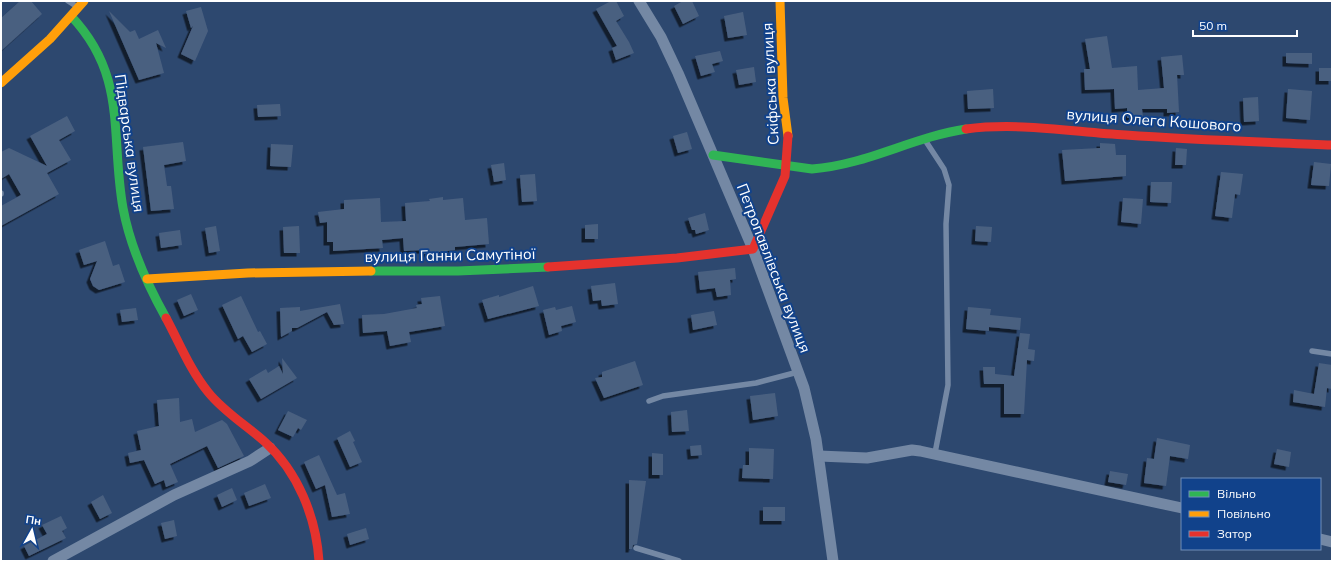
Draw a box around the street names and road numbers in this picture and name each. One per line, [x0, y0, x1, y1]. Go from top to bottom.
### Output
street label: Скіфська вулиця [757, 22, 783, 146]
street label: Підварська вулиця [111, 73, 149, 213]
street label: вулиця Олега Кошового [1066, 104, 1242, 136]
street label: Петропавлівська вулиця [733, 181, 815, 355]
street label: вулиця Ганни Самутіної [364, 244, 536, 266]

